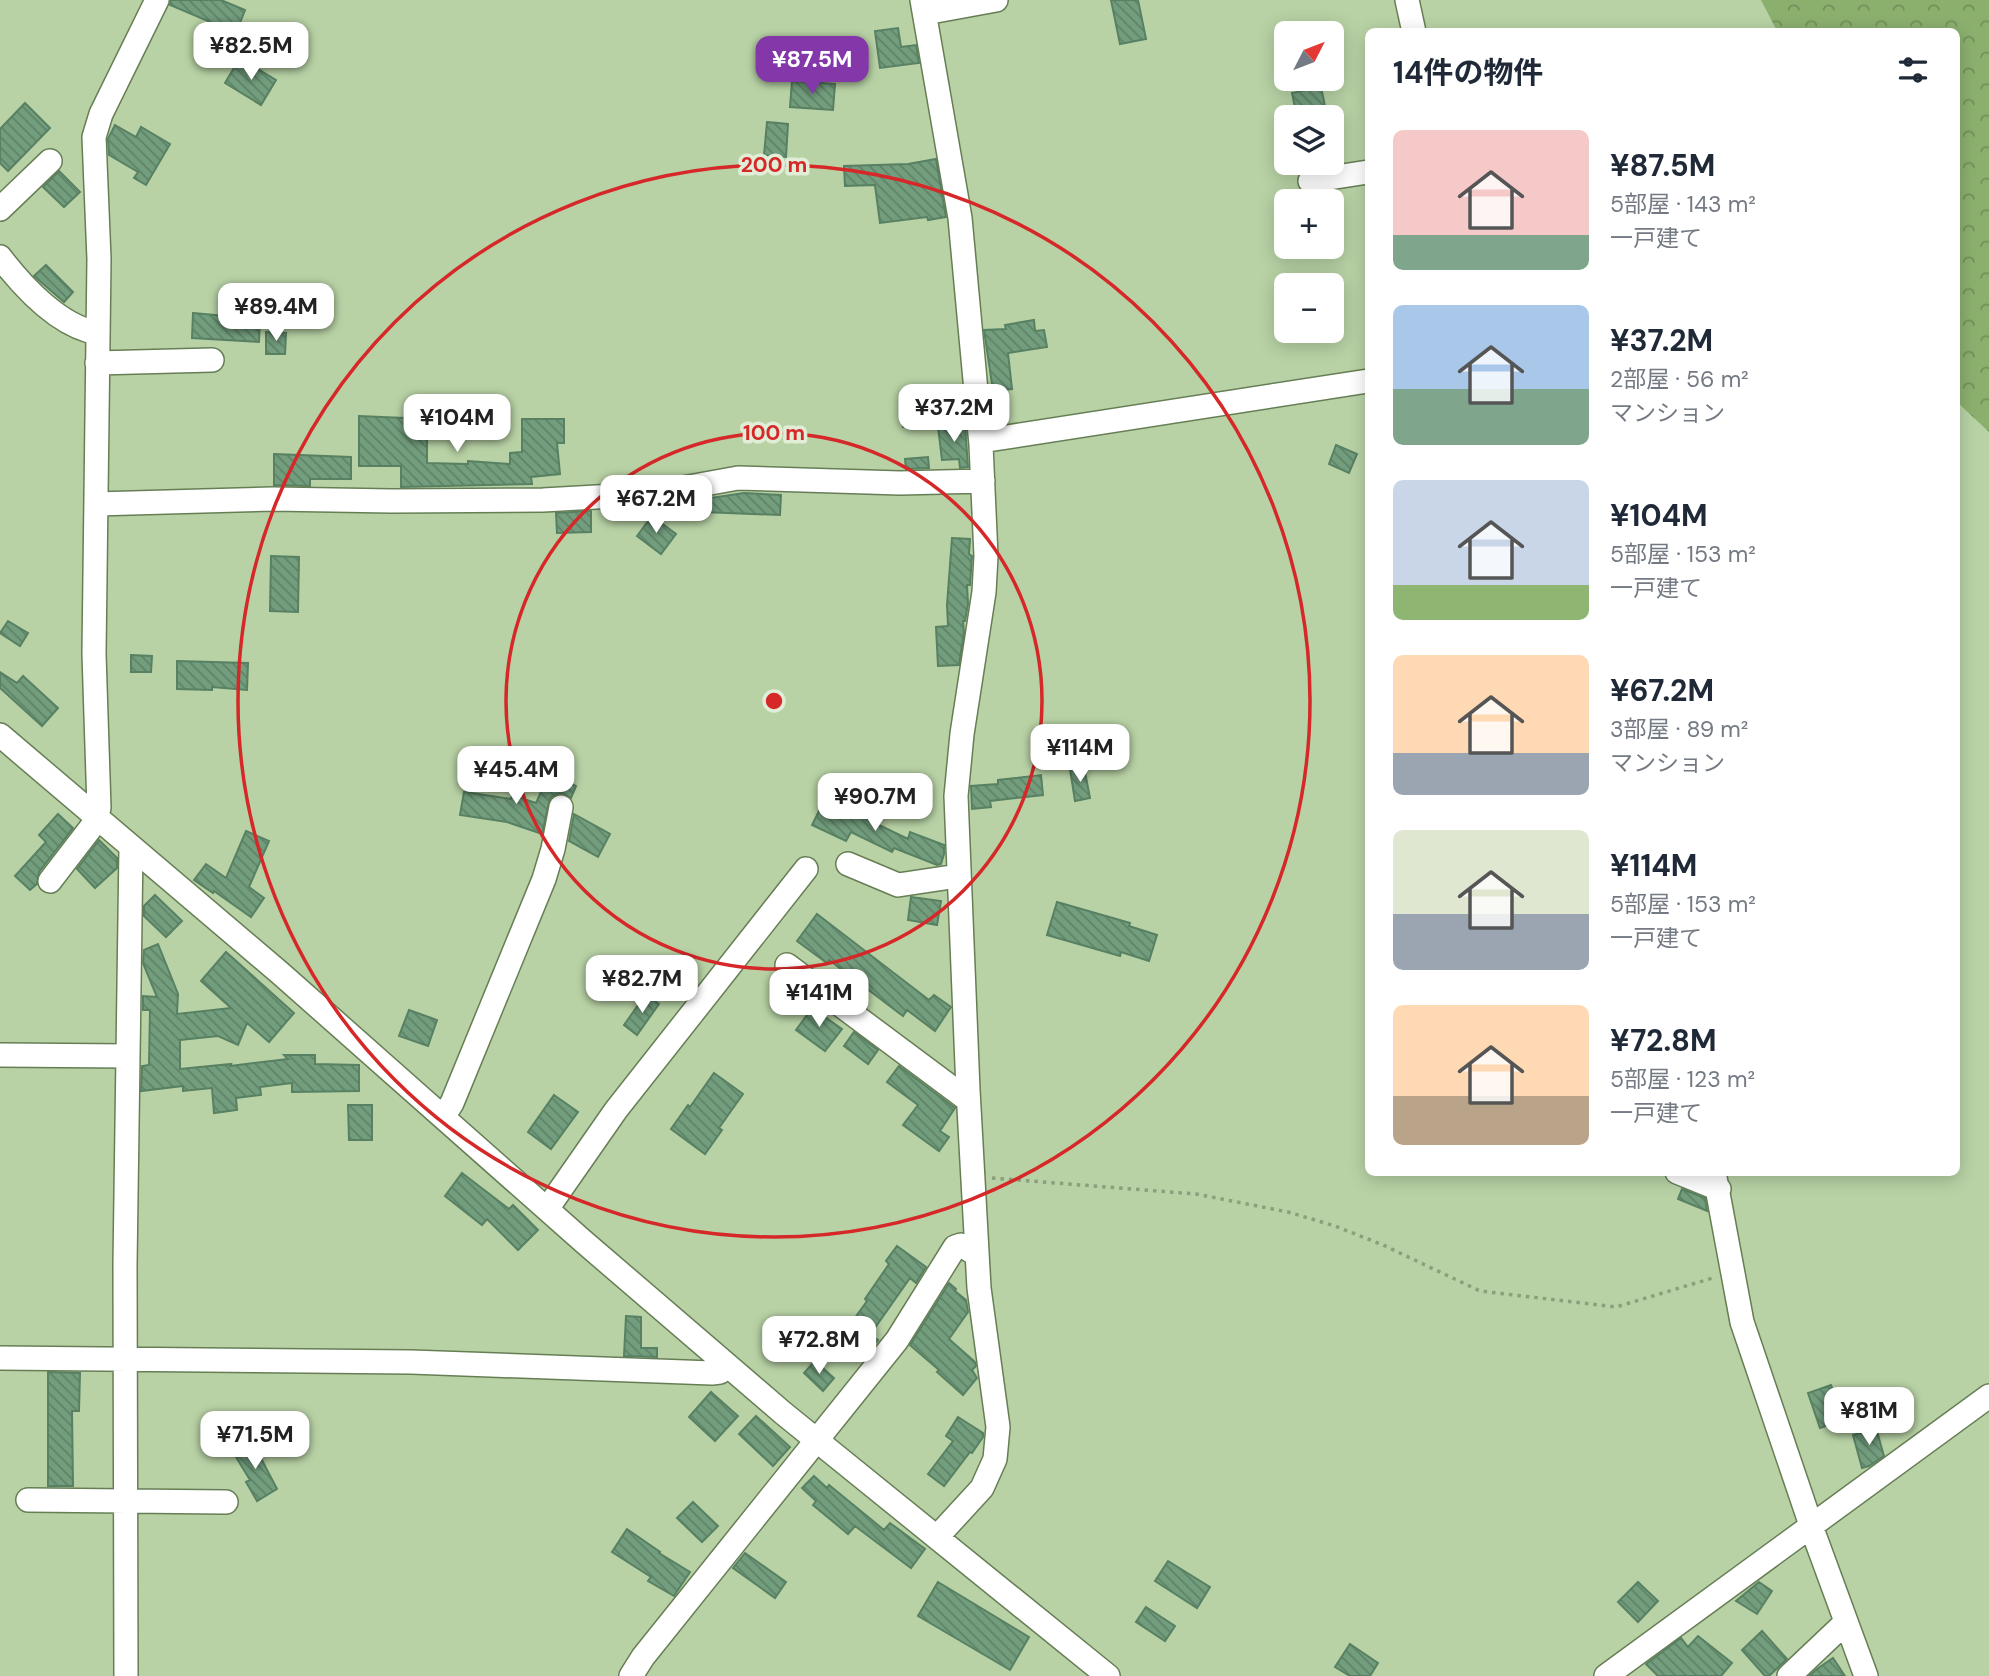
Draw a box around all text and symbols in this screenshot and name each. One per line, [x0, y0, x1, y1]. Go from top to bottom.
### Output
north arrow [1274, 21, 1344, 91]
map controls [1274, 21, 1344, 343]
pin: ¥82.5M [194, 22, 308, 82]
text: ¥82.5M [209, 30, 293, 60]
pin: ¥87.5M [755, 36, 869, 96]
text: ¥87.5M [772, 44, 852, 74]
icon: filters [1894, 51, 1932, 89]
text: 14件の物件 [1393, 53, 1543, 92]
button: layers [1274, 105, 1344, 175]
text: ¥87.5M [1610, 146, 1715, 185]
text: 200 m [741, 151, 807, 179]
icon: home [1449, 158, 1533, 242]
button: + [1274, 189, 1344, 259]
text: 5部屋 · 143 m² [1610, 189, 1756, 219]
text: 一戸建て [1610, 223, 1702, 253]
button: − [1274, 273, 1344, 343]
pin: ¥89.4M [219, 284, 333, 343]
text: ¥89.4M [234, 291, 318, 321]
text: ¥37.2M [1610, 321, 1713, 360]
icon: home [1449, 333, 1533, 417]
text: 2部屋 · 56 m² [1610, 364, 1749, 394]
pin: ¥37.2M [897, 384, 1011, 444]
text: ¥37.2M [914, 392, 994, 422]
pin: ¥104M [408, 394, 506, 454]
text: マンション [1610, 398, 1725, 428]
text: ¥104M [420, 402, 494, 432]
text: 100 m [743, 419, 805, 447]
pin: ¥67.2M [599, 476, 713, 535]
text: ¥67.2M [616, 483, 696, 513]
text: ¥104M [1610, 496, 1708, 535]
icon: home [1449, 508, 1533, 592]
text: 5部屋 · 153 m² [1610, 539, 1756, 569]
text: 一戸建て [1610, 573, 1702, 603]
text: ¥67.2M [1610, 671, 1714, 710]
icon: home [1449, 683, 1533, 767]
centre of rings [762, 689, 786, 713]
text: 3部屋 · 89 m² [1610, 714, 1748, 744]
pin: ¥114M [1031, 724, 1129, 784]
text: ¥114M [1046, 732, 1114, 762]
pin: ¥45.4M [459, 746, 573, 806]
text: マンション [1610, 748, 1725, 778]
text: ¥45.4M [473, 754, 559, 784]
pin: ¥90.7M [818, 774, 932, 833]
text: ¥90.7M [834, 781, 916, 811]
text: ¥114M [1610, 846, 1697, 885]
icon: home [1449, 858, 1533, 942]
text: 5部屋 · 153 m² [1610, 889, 1756, 919]
text: 一戸建て [1610, 923, 1702, 953]
pin: ¥82.7M [585, 956, 699, 1015]
text: ¥82.7M [602, 963, 682, 993]
pin: ¥141M [770, 970, 868, 1029]
text: ¥141M [785, 977, 853, 1007]
text: ¥72.8M [1610, 1021, 1717, 1060]
icon: home [1449, 1033, 1533, 1117]
text: 5部屋 · 123 m² [1610, 1064, 1755, 1094]
text: 一戸建て [1610, 1098, 1702, 1128]
pin: ¥72.8M [762, 1316, 876, 1376]
text: ¥72.8M [778, 1324, 860, 1354]
pin: ¥81M [1828, 1388, 1910, 1447]
text: ¥81M [1840, 1395, 1898, 1425]
pin: ¥71.5M [198, 1412, 312, 1471]
text: ¥71.5M [216, 1419, 294, 1449]

